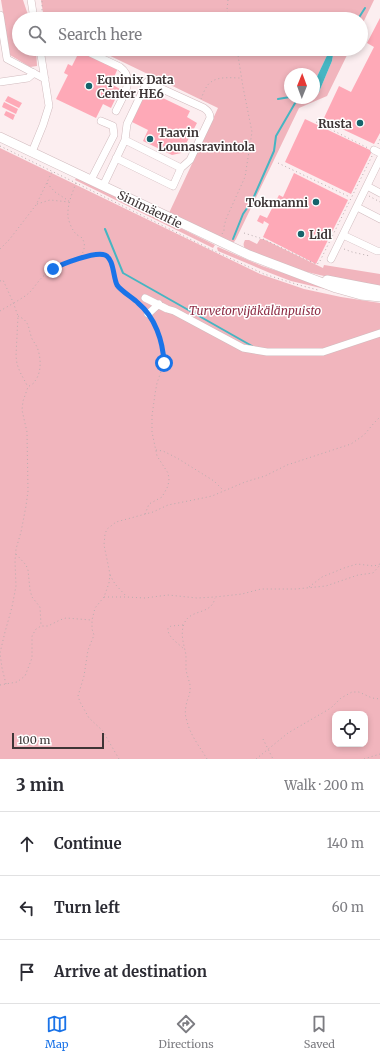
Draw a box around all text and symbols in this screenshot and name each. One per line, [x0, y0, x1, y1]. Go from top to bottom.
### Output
search box [12, 12, 368, 56]
icon: search [26, 23, 48, 45]
text: Search here [58, 25, 142, 44]
north arrow [284, 68, 320, 104]
place label: Equinix Data Center HE6 [97, 72, 174, 101]
marker: Equinix Data Center HE6 [84, 81, 94, 91]
place label: Rusta [318, 116, 352, 131]
marker: Rusta [355, 118, 365, 128]
place label: Taavin Lounasravintola [158, 125, 255, 154]
marker: Taavin Lounasravintola [145, 134, 155, 144]
street label: Sinimäentie [115, 187, 185, 231]
place label: Tokmanni [246, 195, 308, 210]
marker: Tokmanni [311, 197, 321, 207]
place label: Lidl [309, 227, 332, 242]
marker: Lidl [296, 229, 306, 239]
route end [44, 260, 62, 278]
park label: Turvetorvijäkälänpuisto [189, 303, 321, 318]
route start [155, 354, 173, 372]
map controls [332, 711, 368, 747]
button: locate [332, 711, 368, 747]
scale bar [12, 731, 104, 750]
text: 100 m [18, 733, 50, 747]
text: 3 min [16, 774, 64, 796]
text: Walk · 200 m [284, 777, 364, 794]
icon: ahead [16, 833, 38, 855]
text: Continue [54, 834, 122, 853]
text: 140 m [327, 835, 364, 852]
icon: left [16, 897, 38, 919]
text: Turn left [54, 898, 120, 917]
text: 60 m [332, 899, 364, 916]
icon: arrive [16, 961, 38, 983]
text: Arrive at destination [54, 962, 207, 981]
tab: Map [45, 1013, 69, 1051]
tab: Directions [159, 1013, 214, 1051]
tab: Saved [304, 1013, 335, 1051]

